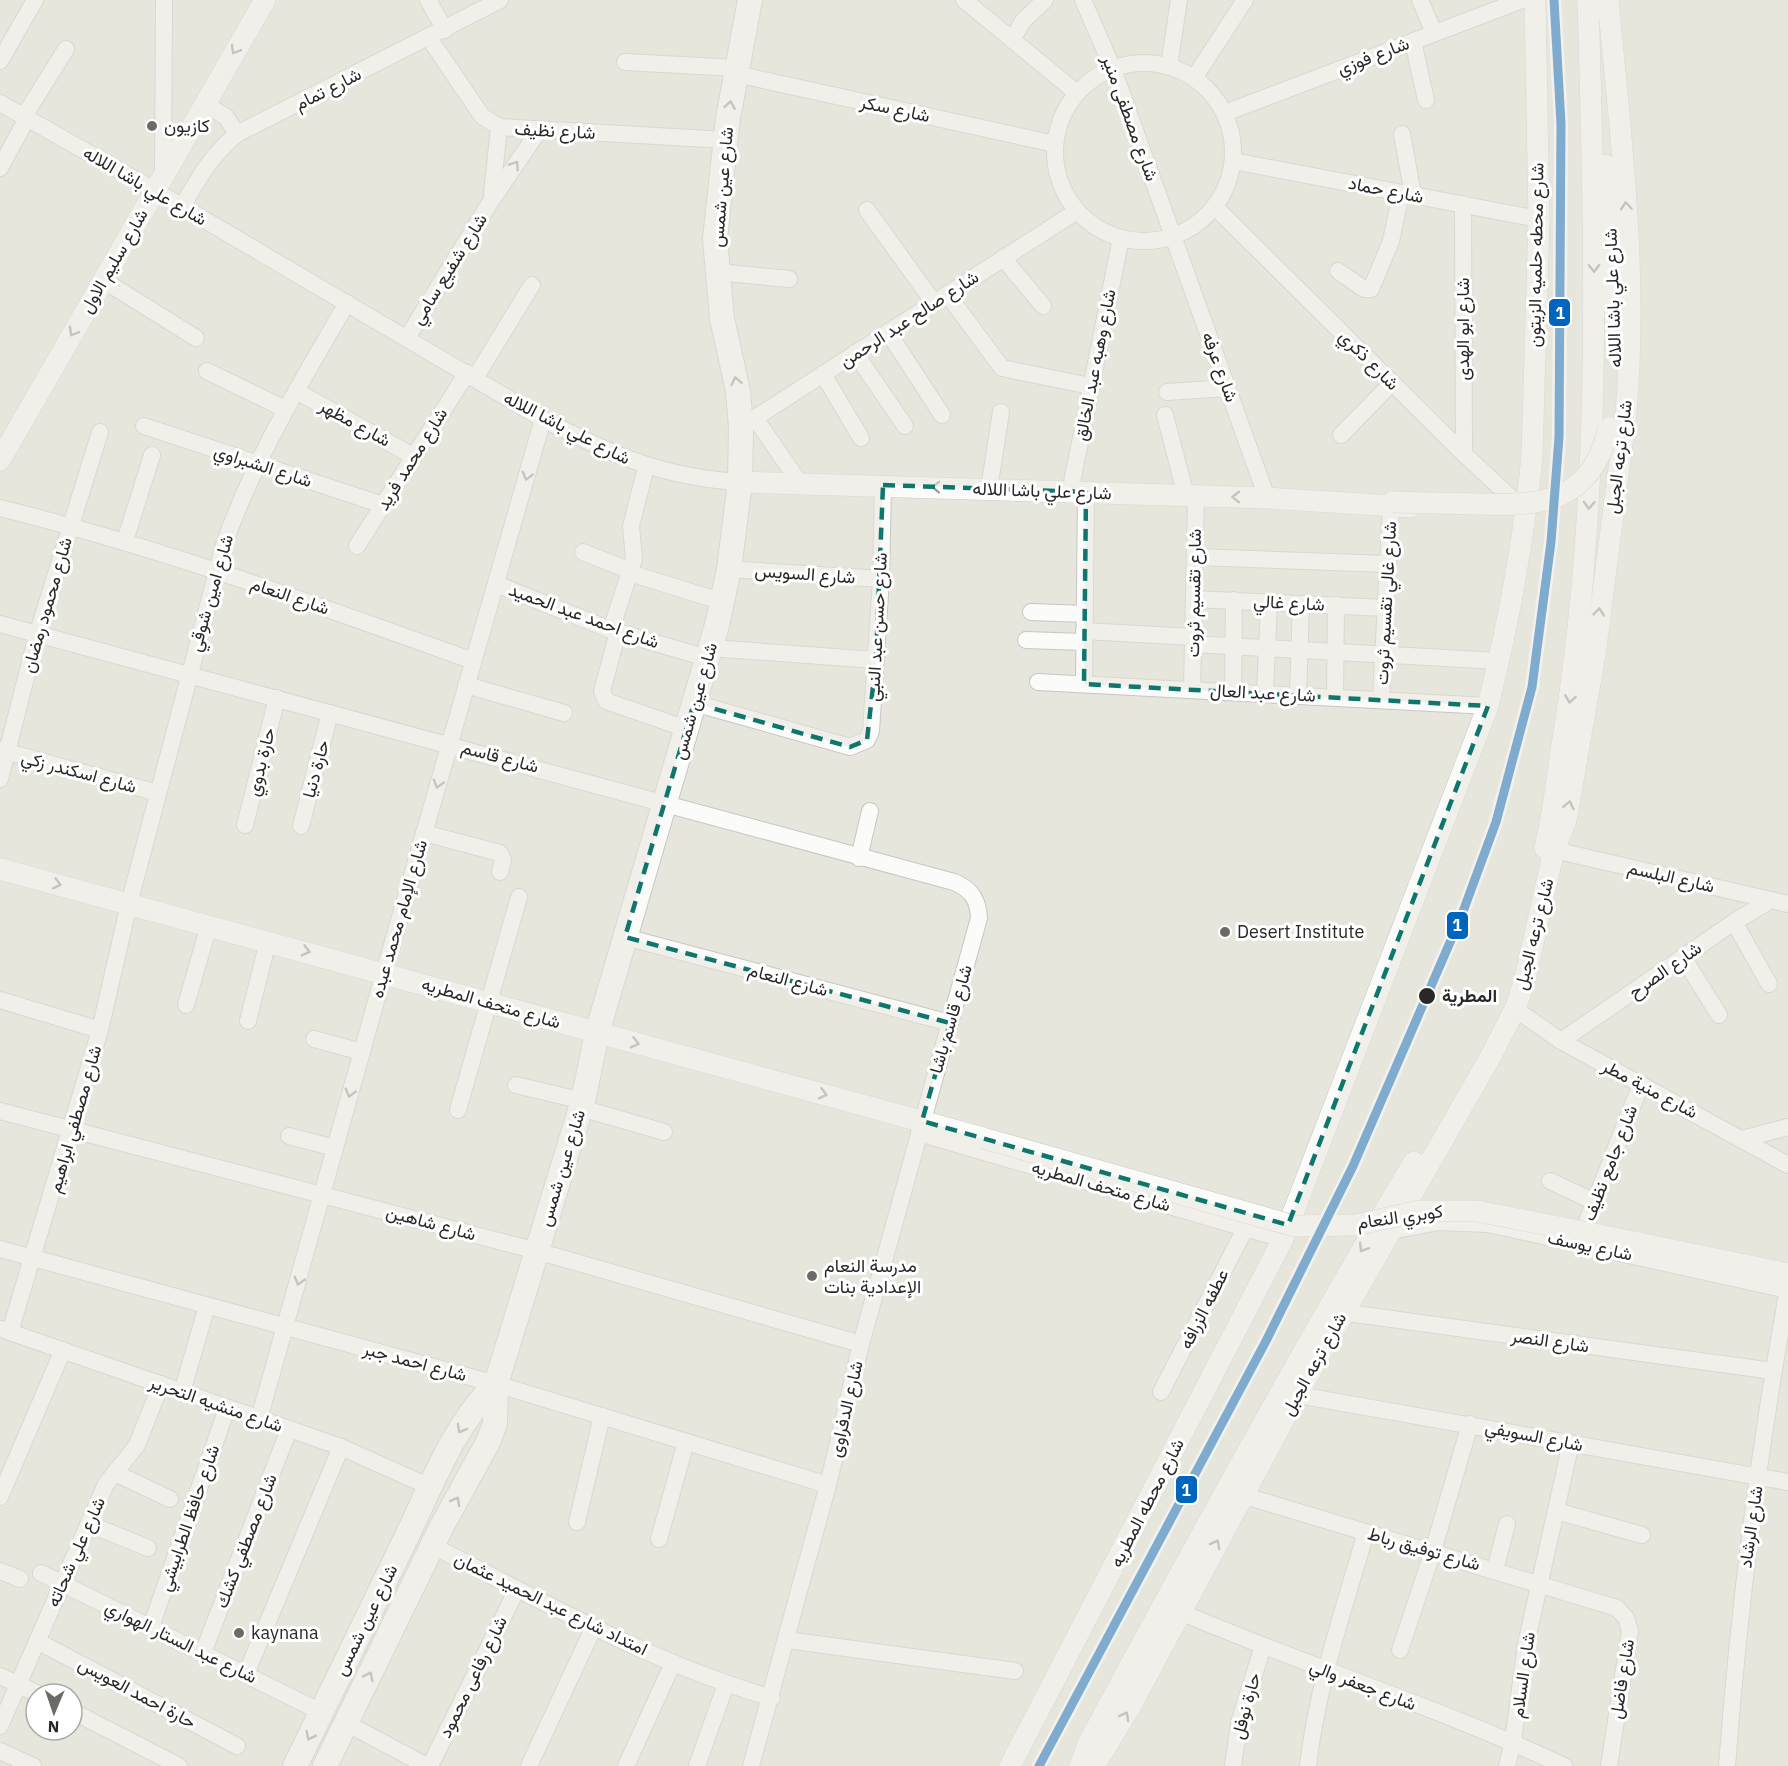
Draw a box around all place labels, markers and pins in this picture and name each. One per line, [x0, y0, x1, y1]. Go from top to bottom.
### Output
place label: كازيون [164, 114, 210, 137]
marker: كازيون [145, 119, 159, 133]
place label: Desert Institute [1237, 920, 1365, 943]
marker: Desert Institute [1218, 925, 1232, 939]
place label: المطرية [1442, 984, 1497, 1007]
marker: المطرية [1417, 986, 1437, 1006]
place label: مدرسة النعام الإعدادية بنات [824, 1254, 921, 1299]
marker: مدرسة النعام الإعدادية بنات [805, 1269, 819, 1283]
place label: kaynana [251, 1621, 319, 1644]
marker: kaynana [232, 1626, 246, 1640]

